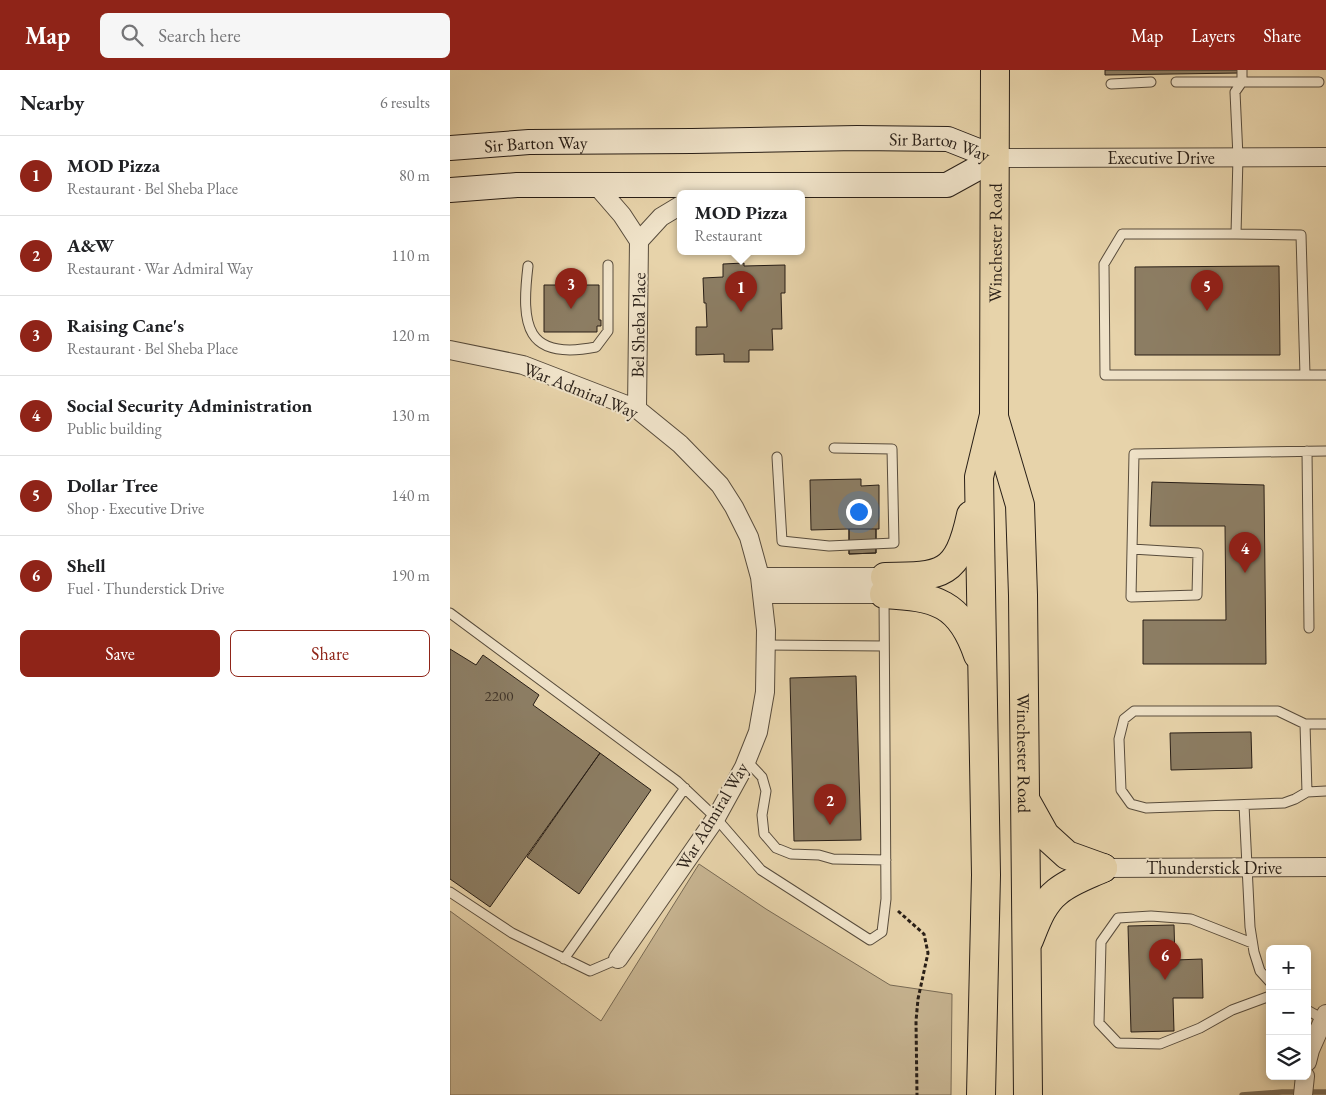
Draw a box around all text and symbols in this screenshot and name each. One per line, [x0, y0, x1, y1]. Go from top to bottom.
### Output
search box [100, 13, 450, 58]
text: Map [25, 20, 70, 51]
icon: search [118, 21, 146, 49]
text: Search here [158, 23, 241, 48]
text: Map [1131, 24, 1163, 47]
text: Layers [1191, 24, 1235, 47]
text: Share [1263, 24, 1301, 47]
text: Nearby [20, 89, 84, 116]
text: 6 results [380, 92, 430, 113]
street label: Sir Barton Way [889, 127, 994, 166]
street label: Sir Barton Way [483, 130, 588, 157]
street label: Executive Drive [1107, 146, 1215, 169]
text: MOD Pizza [67, 153, 160, 178]
text: 1 [32, 165, 40, 186]
text: 80 m [399, 165, 430, 186]
text: Restaurant · Bel Sheba Place [67, 178, 238, 199]
street label: Winchester Road [983, 182, 1006, 303]
popup [677, 190, 805, 255]
text: MOD Pizza [695, 200, 788, 225]
text: Restaurant [695, 225, 762, 246]
text: A&W [67, 233, 114, 258]
text: 2 [32, 245, 40, 266]
text: 110 m [391, 245, 430, 266]
text: Restaurant · War Admiral Way [67, 258, 253, 279]
pin: 3 [555, 268, 587, 309]
pin: 5 [1191, 270, 1223, 311]
pin: 1 [725, 271, 757, 312]
street label: Bel Sheba Place [626, 272, 650, 378]
text: Raising Cane's [67, 313, 184, 338]
text: 3 [32, 325, 40, 346]
text: 120 m [391, 325, 430, 346]
text: Restaurant · Bel Sheba Place [67, 338, 238, 359]
street label: War Admiral Way [520, 356, 642, 424]
text: Social Security Administration [67, 393, 312, 418]
text: 4 [32, 405, 40, 426]
text: 130 m [391, 405, 430, 426]
text: Public building [67, 418, 162, 439]
text: Dollar Tree [67, 473, 158, 498]
text: 5 [32, 485, 40, 506]
text: 140 m [391, 485, 430, 506]
text: Shop · Executive Drive [67, 498, 204, 519]
your location [846, 499, 872, 525]
pin: 4 [1229, 532, 1261, 573]
text: Shell [67, 553, 106, 578]
text: 6 [32, 565, 40, 586]
text: 190 m [391, 565, 430, 586]
text: Fuel · Thunderstick Drive [67, 578, 224, 599]
button: Save [20, 630, 220, 677]
button: Share [230, 630, 430, 677]
house number: 2200 [485, 686, 513, 705]
street label: Winchester Road [1012, 693, 1037, 814]
street label: War Admiral Way [671, 758, 753, 874]
pin: 2 [814, 784, 846, 825]
street label: Thunderstick Drive [1146, 856, 1282, 879]
pin: 6 [1149, 939, 1181, 980]
map controls [1266, 945, 1311, 1080]
button: + [1266, 945, 1311, 990]
button: − [1266, 990, 1311, 1035]
button: layers [1266, 1035, 1311, 1080]

